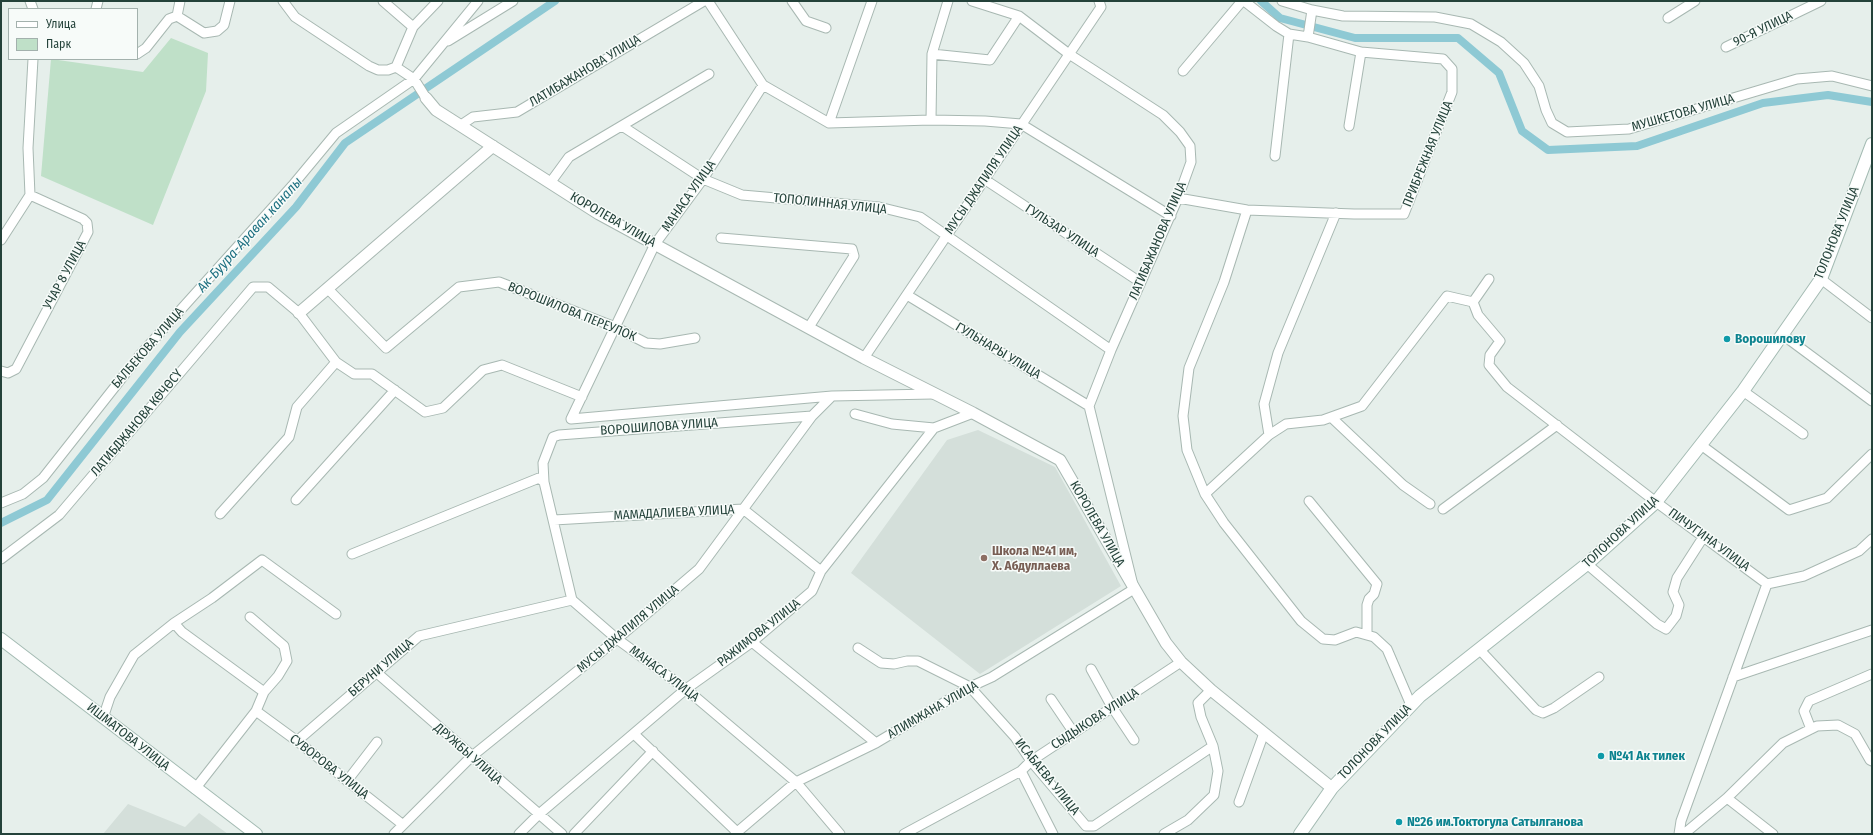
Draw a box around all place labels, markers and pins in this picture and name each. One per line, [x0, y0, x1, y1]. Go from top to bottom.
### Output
place label: Ворошилову [1735, 331, 1806, 347]
marker: Ворошилову [1722, 334, 1732, 344]
place label: Школа №41 им, Х. Абдуллаева [992, 543, 1077, 574]
marker: Школа №41 им, Х. Абдуллаева [979, 553, 989, 563]
place label: №41 Ак тилек [1609, 748, 1685, 764]
marker: №41 Ак тилек [1596, 751, 1606, 761]
place label: №26 им.Токтогула Сатылганова [1407, 814, 1583, 830]
marker: №26 им.Токтогула Сатылганова [1394, 817, 1404, 827]

